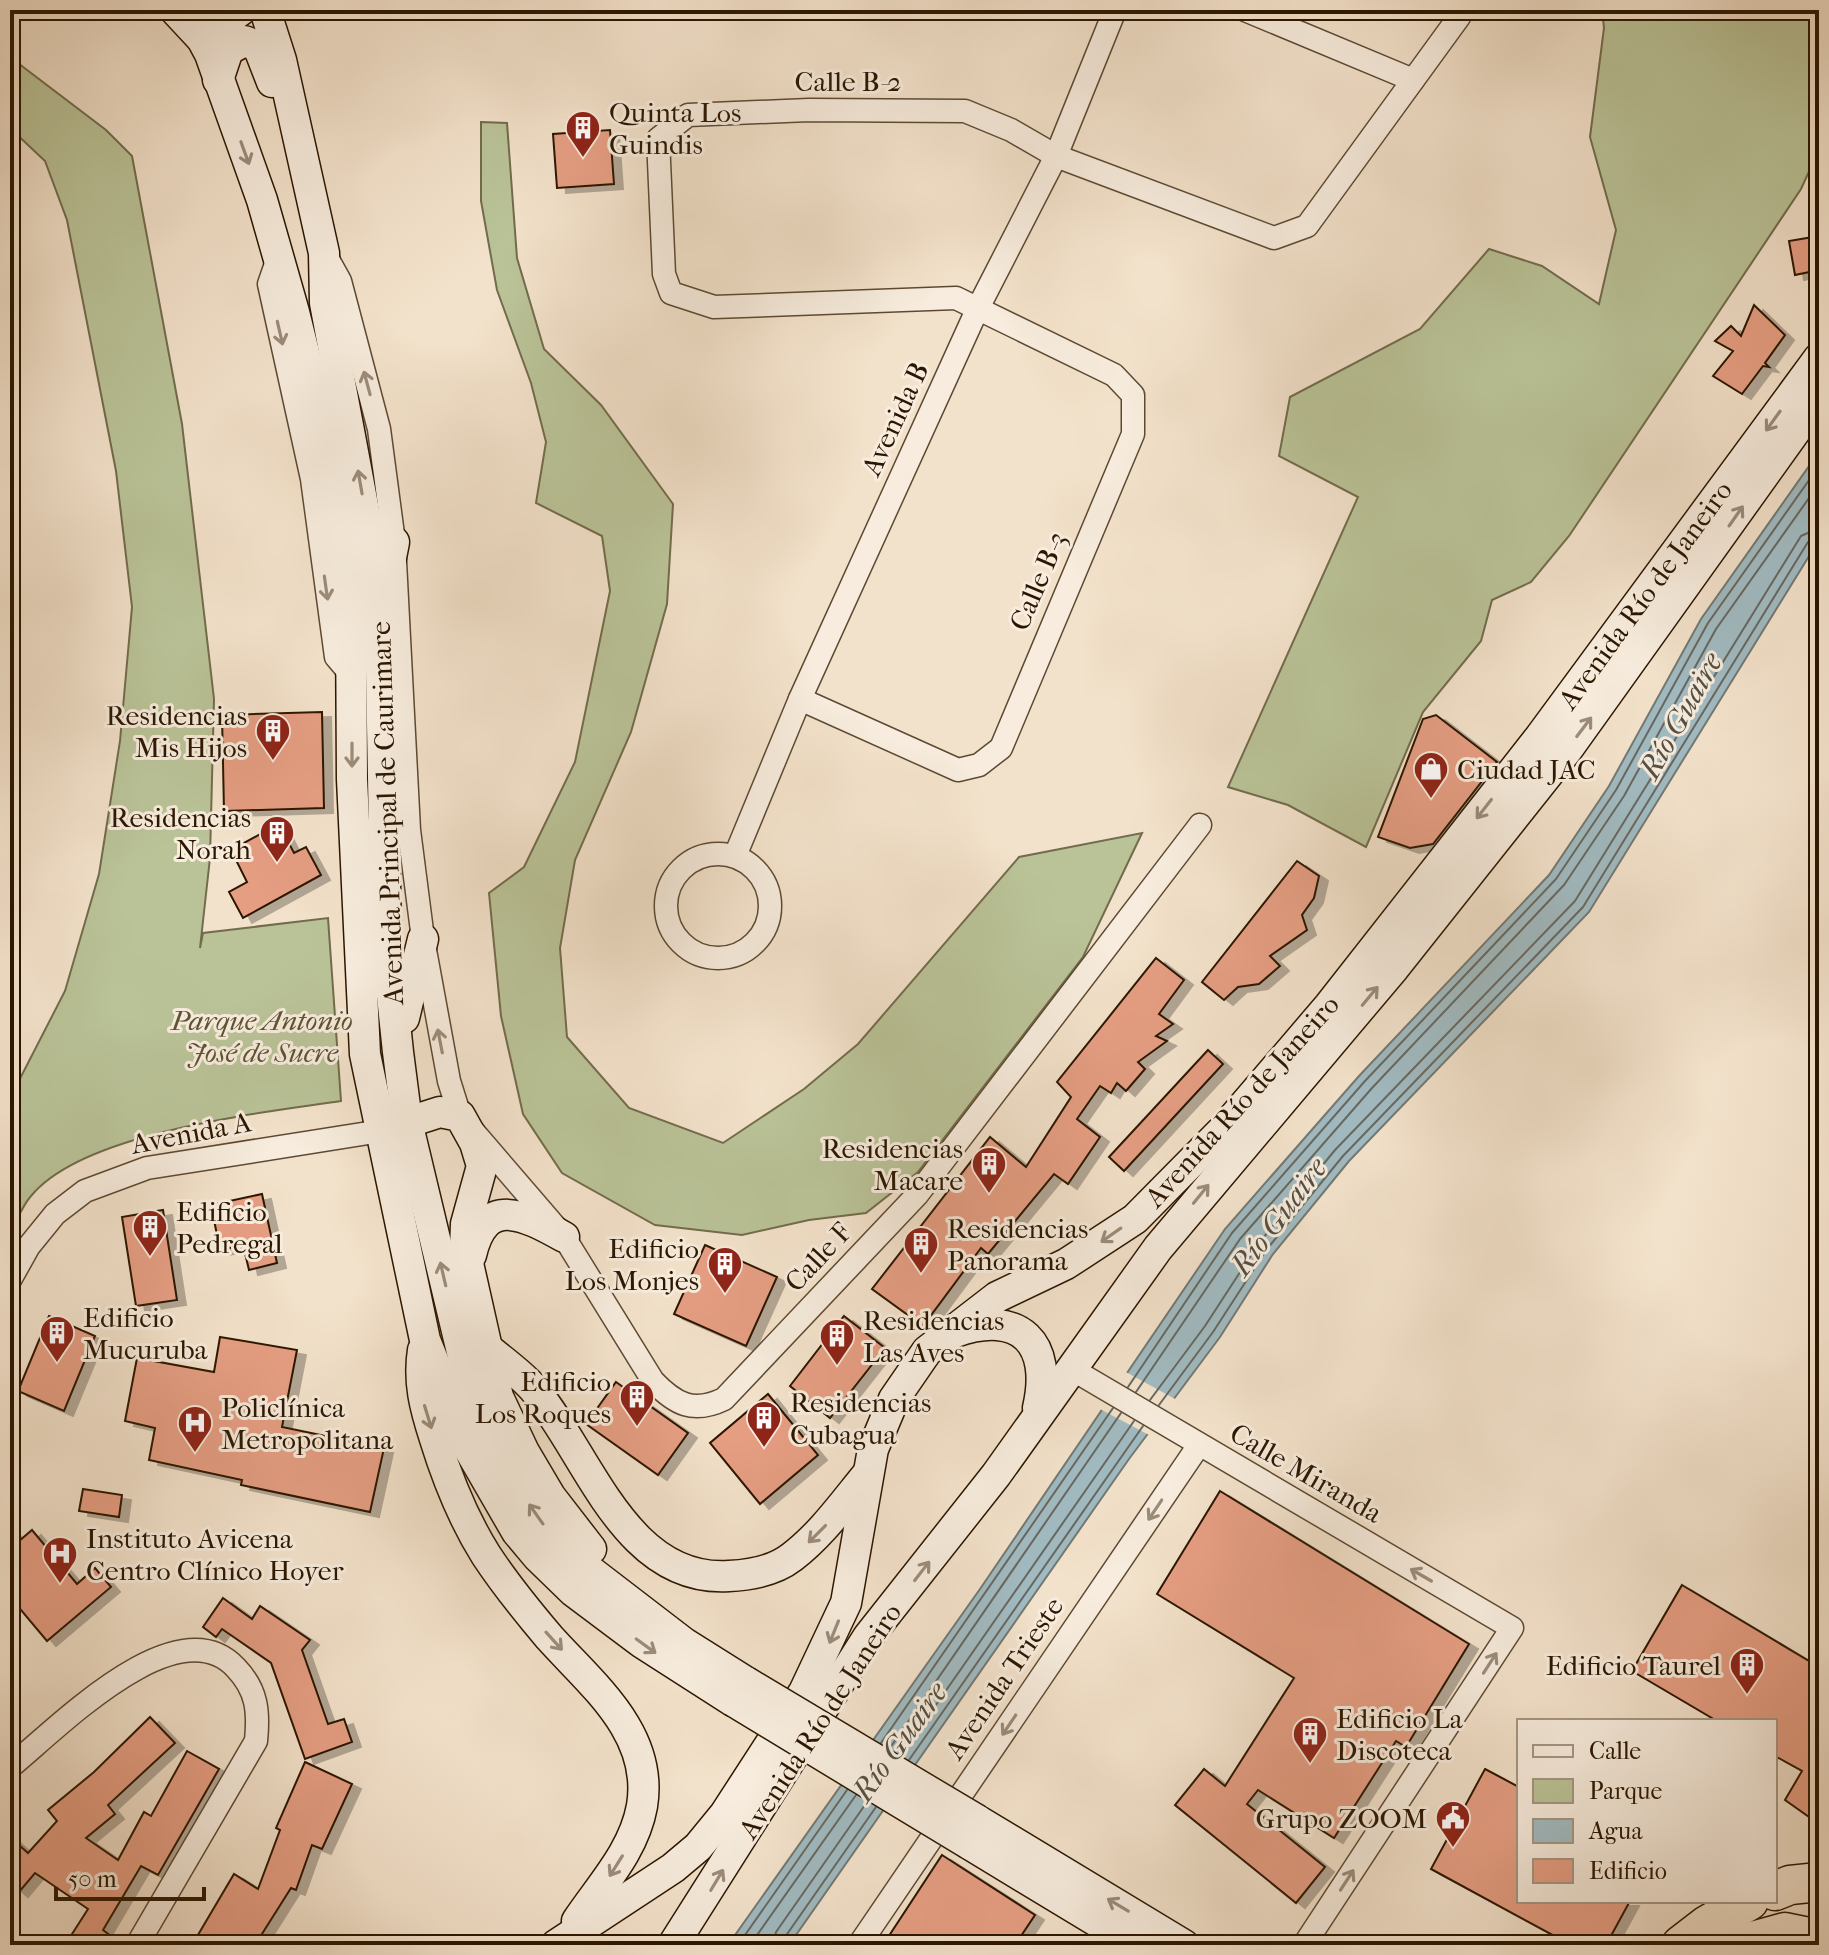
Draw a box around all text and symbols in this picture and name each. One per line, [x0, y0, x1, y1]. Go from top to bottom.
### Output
street label: Calle B-2 [795, 65, 901, 98]
place label: Quinta Los Guindis [609, 96, 741, 161]
building icon: Quinta Los Guindis [564, 109, 602, 159]
one-way arrow [239, 140, 253, 165]
one-way arrow [273, 320, 288, 345]
street label: Avenida B [854, 357, 936, 482]
one-way arrow [358, 371, 373, 396]
one-way arrow [1765, 409, 1781, 431]
one-way arrow [351, 470, 366, 495]
street label: Avenida Río de Janeiro [1551, 474, 1739, 716]
one-way arrow [1728, 506, 1744, 528]
street label: Calle B-3 [1003, 527, 1073, 635]
one-way arrow [319, 575, 334, 601]
street label: Avenida Principal de Caurimare [364, 621, 410, 1006]
water label: Río Guaire [1631, 646, 1730, 787]
place label: Residencias Mis Hijos [106, 699, 247, 764]
building icon: Residencias Mis Hijos [254, 712, 292, 762]
one-way arrow [1575, 717, 1592, 738]
one-way arrow [344, 741, 360, 768]
shop icon: Ciudad JAC [1412, 750, 1450, 800]
place label: Ciudad JAC [1457, 753, 1596, 786]
one-way arrow [1475, 798, 1493, 819]
place label: Residencias Norah [110, 801, 251, 866]
building icon: Residencias Norah [258, 814, 296, 864]
one-way arrow [1361, 987, 1379, 1007]
street label: Avenida Río de Janeiro [1137, 988, 1346, 1215]
park label: Parque Antonio José de Sucre [169, 1004, 353, 1069]
one-way arrow [432, 1029, 447, 1054]
street label: Avenida A [127, 1105, 255, 1161]
place label: Residencias Macare [822, 1132, 963, 1197]
building icon: Residencias Macare [970, 1145, 1008, 1195]
water label: Río Guaire [1222, 1151, 1335, 1284]
one-way arrow [1192, 1184, 1210, 1205]
place label: Edificio Pedregal [176, 1195, 283, 1260]
building icon: Edificio Pedregal [131, 1208, 169, 1258]
place label: Residencias Panorama [947, 1212, 1088, 1277]
street label: Calle F [778, 1216, 858, 1298]
building icon: Residencias Panorama [902, 1225, 940, 1275]
one-way arrow [1101, 1227, 1123, 1243]
place label: Edificio Los Monjes [565, 1232, 699, 1297]
building icon: Edificio Los Monjes [706, 1245, 744, 1295]
one-way arrow [434, 1262, 449, 1287]
place label: Edificio Mucuruba [83, 1301, 209, 1366]
place label: Residencias Las Aves [863, 1304, 1004, 1369]
building icon: Edificio Mucuruba [38, 1314, 76, 1364]
building icon: Residencias Las Aves [818, 1317, 856, 1367]
place label: Edificio Los Roques [475, 1365, 611, 1430]
building icon: Edificio Los Roques [618, 1378, 656, 1428]
place label: Residencias Cubagua [790, 1386, 931, 1451]
place label: Policlínica Metropolitana [221, 1391, 394, 1456]
building icon: Residencias Cubagua [745, 1399, 783, 1449]
one-way arrow [421, 1403, 436, 1429]
hospital icon: Policlínica Metropolitana [176, 1404, 214, 1454]
street label: Calle Miranda [1224, 1416, 1389, 1530]
one-way arrow [1147, 1498, 1163, 1521]
one-way arrow [528, 1504, 545, 1526]
place label: Instituto Avicena Centro Clínico Hoyer [86, 1522, 344, 1587]
one-way arrow [808, 1524, 827, 1543]
hospital icon: Instituto Avicena Centro Clínico Hoyer [41, 1535, 79, 1585]
one-way arrow [913, 1561, 931, 1582]
one-way arrow [1410, 1567, 1433, 1583]
street label: Avenida Trieste [937, 1591, 1070, 1766]
street label: Avenida Río de Janeiro [731, 1597, 908, 1846]
one-way arrow [826, 1619, 840, 1644]
one-way arrow [544, 1631, 563, 1651]
one-way arrow [635, 1637, 656, 1654]
building icon: Edificio Taurel [1728, 1646, 1766, 1696]
place label: Edificio Taurel [1546, 1649, 1721, 1682]
one-way arrow [1481, 1652, 1498, 1674]
water label: Río Guaire [844, 1675, 955, 1810]
place label: Edificio La Discoteca [1336, 1702, 1464, 1767]
one-way arrow [1001, 1713, 1017, 1736]
building icon: Edificio La Discoteca [1291, 1715, 1329, 1765]
legend [1517, 1719, 1777, 1903]
text: Calle [1589, 1737, 1641, 1765]
text: Parque [1589, 1777, 1662, 1805]
public building icon: Grupo ZOOM [1434, 1799, 1472, 1849]
place label: Grupo ZOOM [1255, 1802, 1427, 1835]
text: Agua [1588, 1817, 1643, 1845]
scale bar [56, 1851, 204, 1901]
one-way arrow [608, 1854, 624, 1877]
text: Edificio [1589, 1857, 1667, 1885]
text: 50 m [68, 1865, 117, 1893]
one-way arrow [709, 1869, 725, 1892]
one-way arrow [1339, 1869, 1355, 1892]
one-way arrow [1107, 1897, 1130, 1913]

